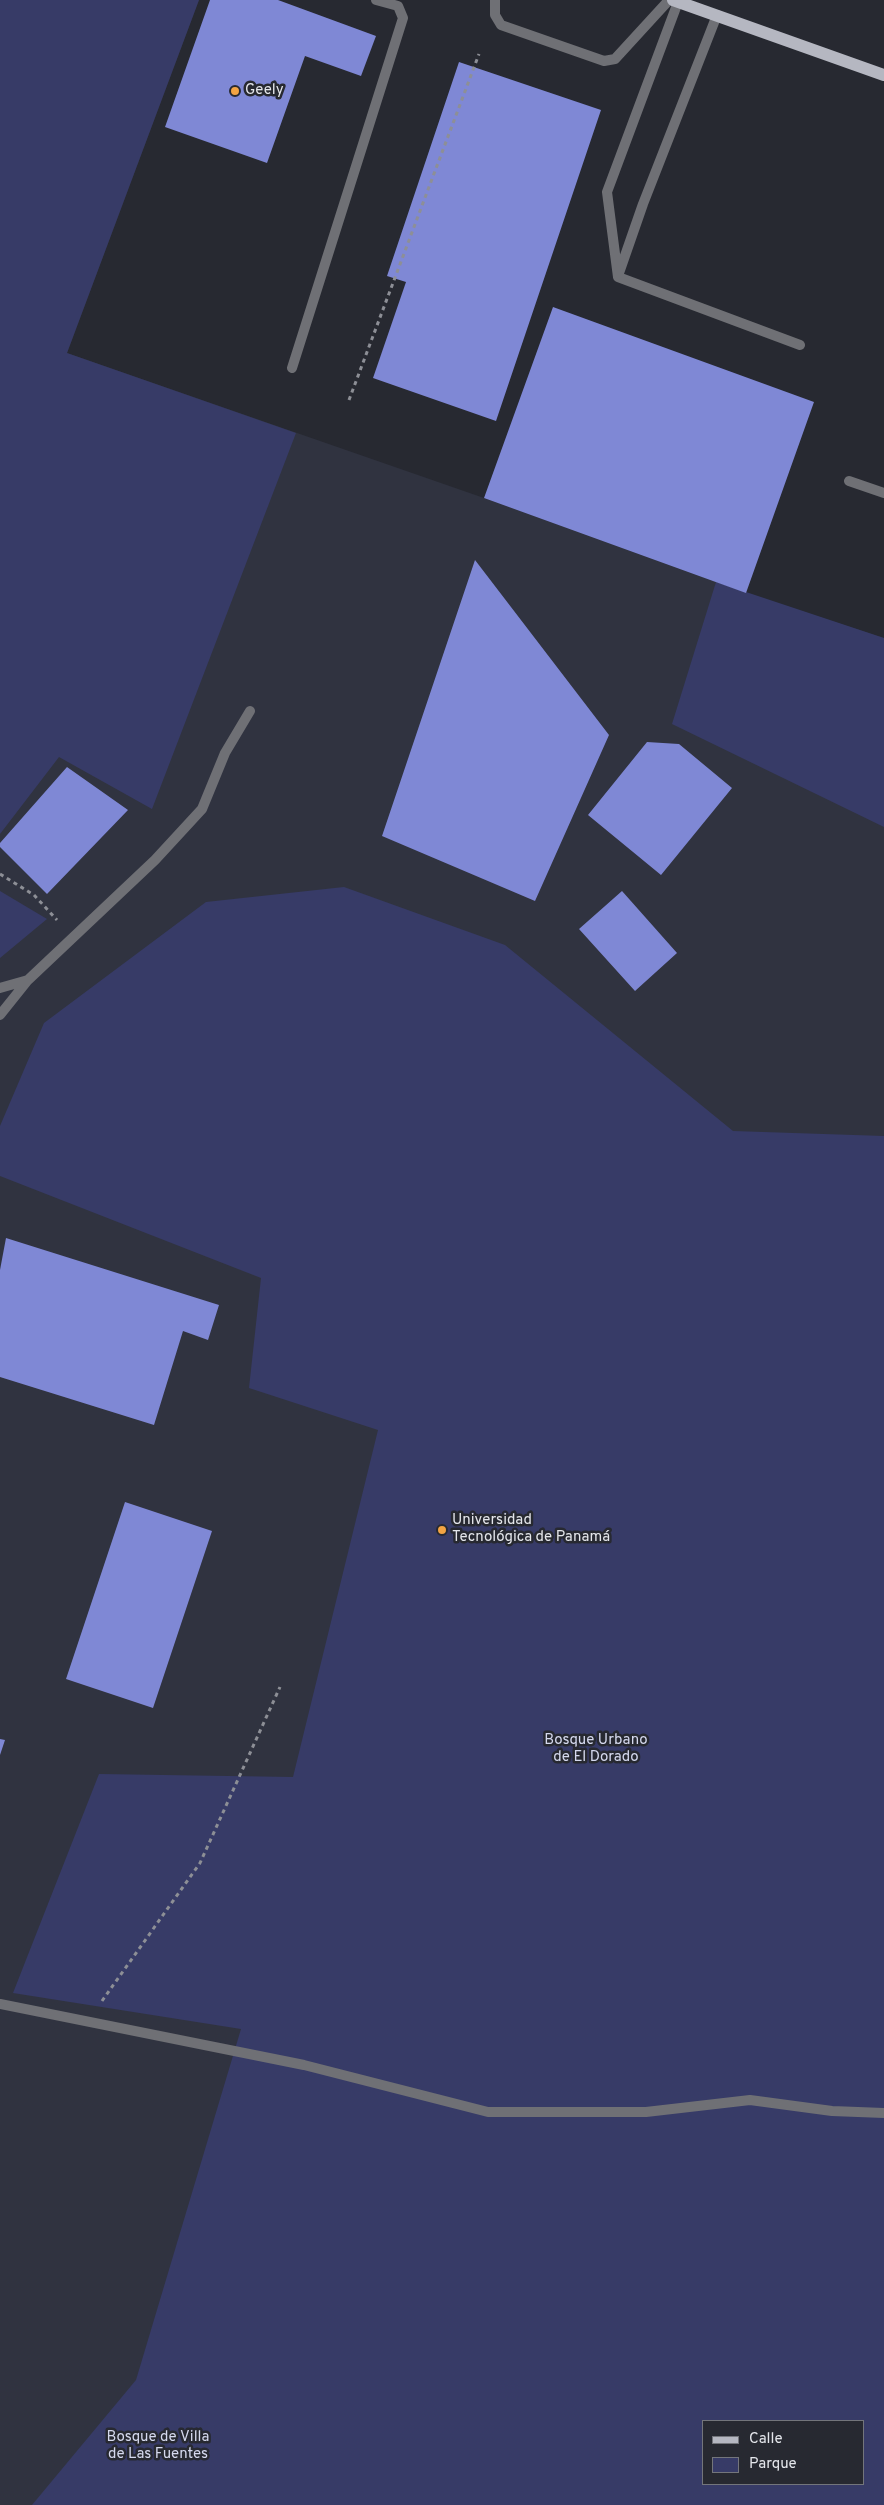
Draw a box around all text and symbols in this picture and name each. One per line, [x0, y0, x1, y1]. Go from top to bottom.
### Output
place label: Geely [245, 82, 284, 100]
marker: Geely [229, 85, 241, 97]
place label: Universidad Tecnológica de Panamá [452, 1512, 610, 1547]
marker: Universidad Tecnológica de Panamá [436, 1524, 448, 1536]
park label: Bosque Urbano de El Dorado [544, 1732, 648, 1767]
legend [702, 2420, 864, 2485]
park label: Bosque de Villa de Las Fuentes [107, 2429, 209, 2464]
text: Calle [749, 2430, 783, 2449]
text: Parque [749, 2455, 797, 2474]

